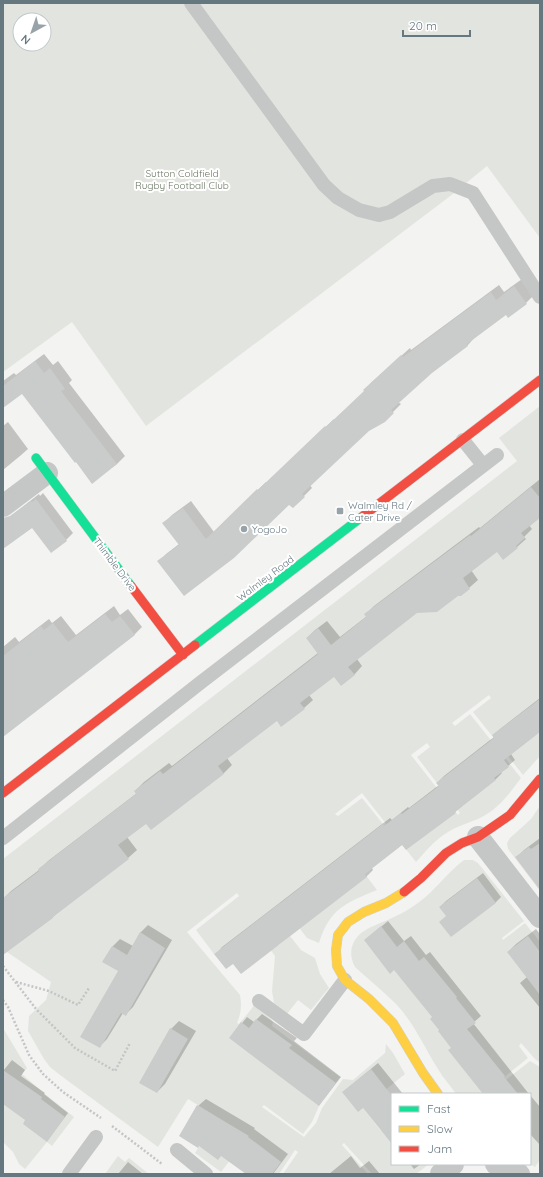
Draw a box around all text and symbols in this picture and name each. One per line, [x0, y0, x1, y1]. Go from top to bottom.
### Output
north arrow [12, 12, 52, 52]
scale bar [403, 12, 470, 38]
text: 20 m [409, 18, 437, 33]
text: N [18, 32, 33, 48]
park label: Sutton Coldfield Rugby Football Club [135, 167, 229, 192]
place label: Walmley Rd / Cater Drive [348, 499, 413, 524]
marker: Walmley Rd / Cater Drive [335, 506, 345, 516]
place label: YogoJo [252, 523, 287, 536]
marker: YogoJo [239, 524, 249, 534]
street label: Thimble Drive [90, 535, 139, 594]
street label: Walmley Road [234, 553, 296, 604]
legend [391, 1093, 531, 1165]
text: Fast [427, 1101, 451, 1116]
text: Slow [427, 1121, 453, 1136]
text: Jam [427, 1141, 452, 1156]

